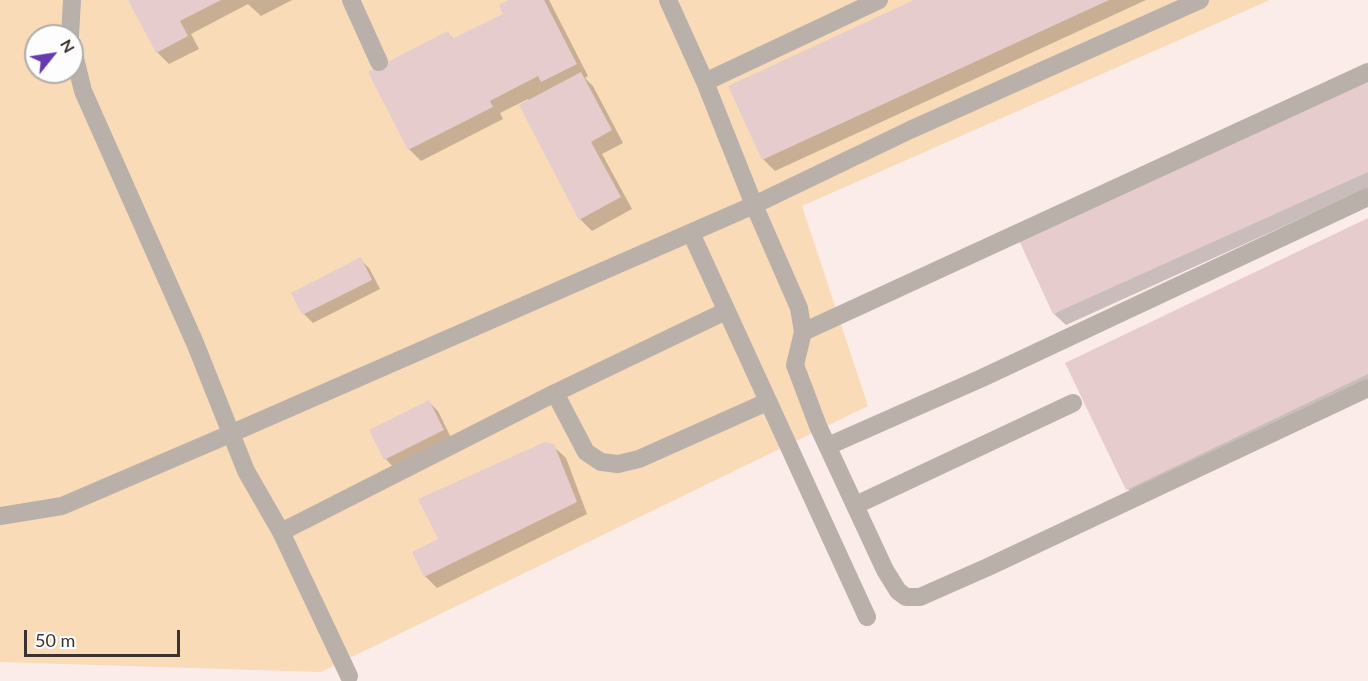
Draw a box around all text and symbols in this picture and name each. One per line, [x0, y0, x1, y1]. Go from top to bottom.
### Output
north arrow [24, 24, 84, 84]
text: N [57, 36, 80, 56]
scale bar [27, 618, 183, 656]
text: 50 m [35, 629, 75, 651]

